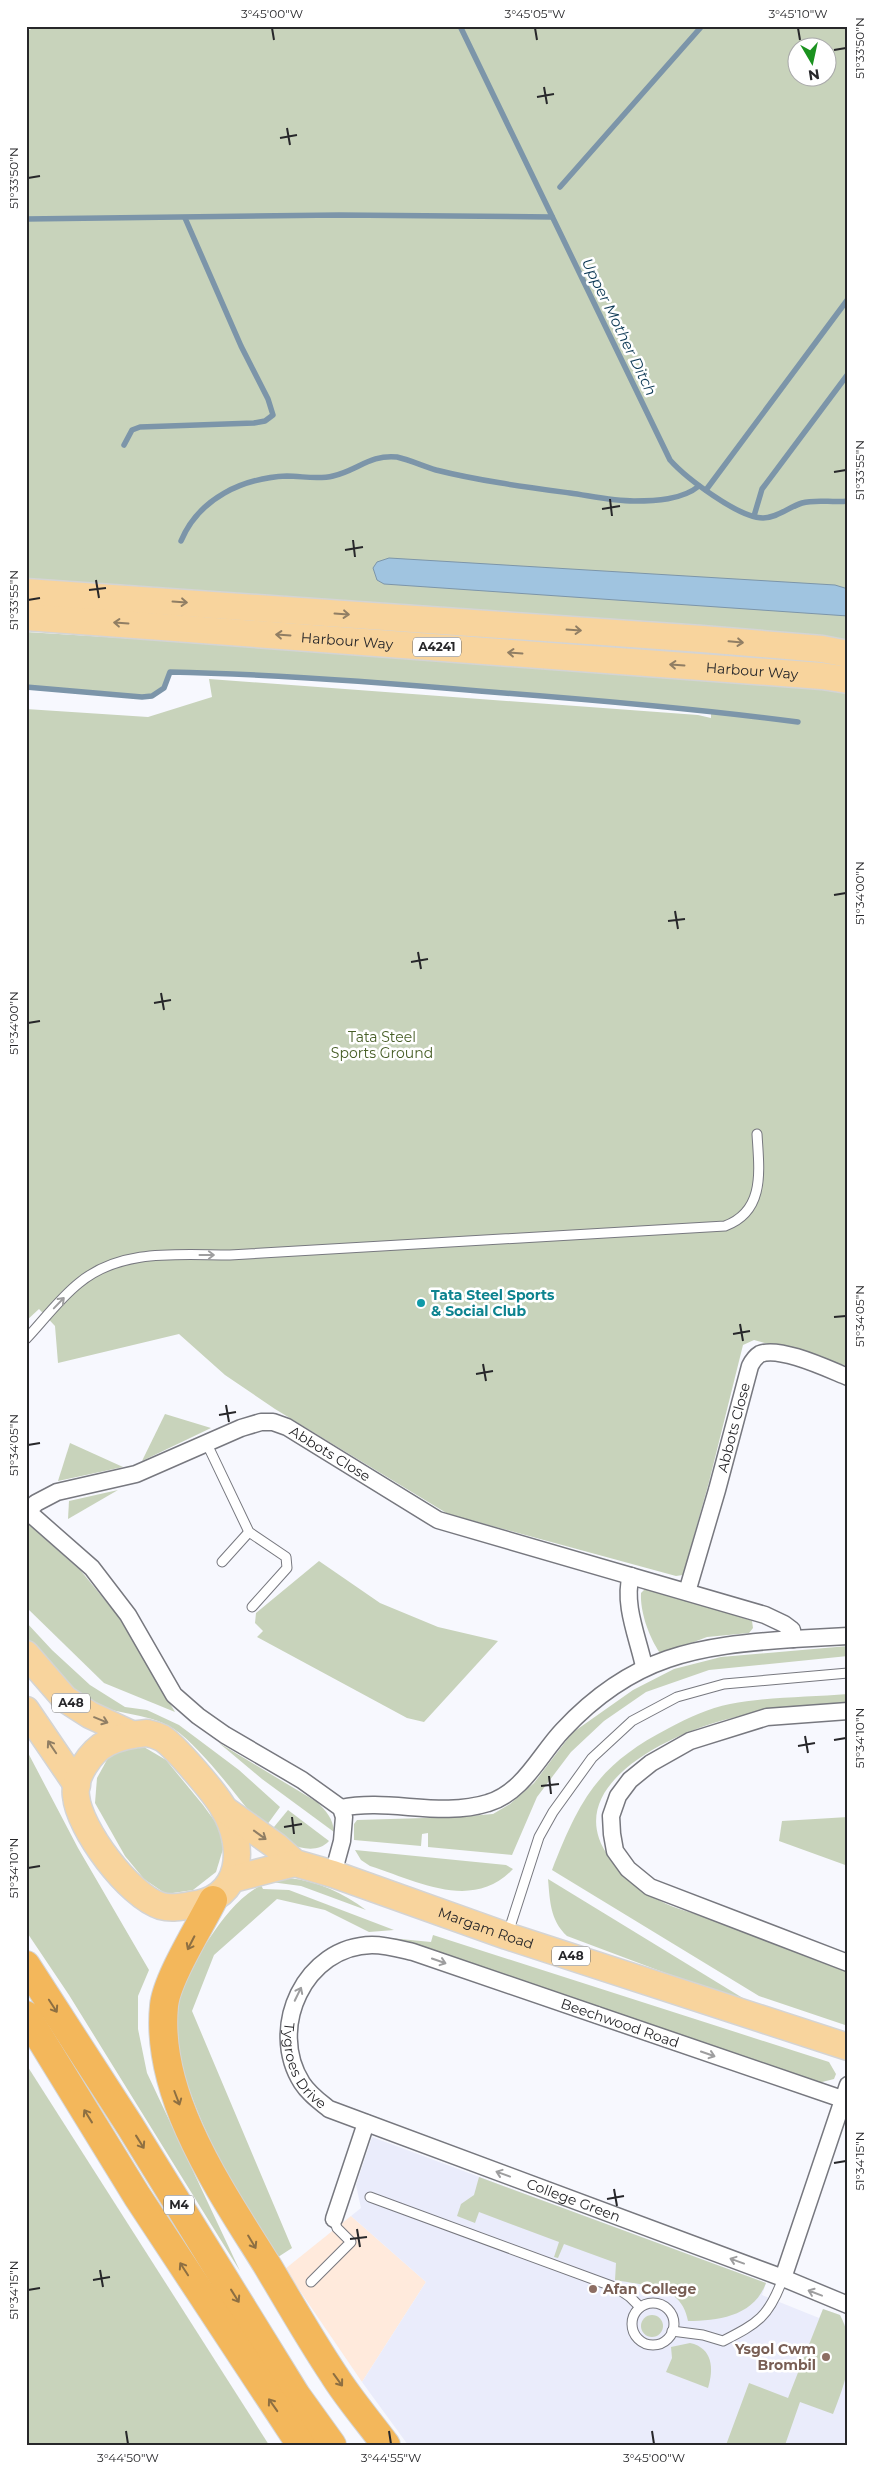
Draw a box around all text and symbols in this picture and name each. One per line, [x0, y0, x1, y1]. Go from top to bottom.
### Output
text: 3°45'00"W [241, 6, 303, 21]
text: 3°45'05"W [505, 6, 565, 21]
text: 3°45'10"W [768, 6, 828, 21]
text: 51°33'50"N [852, 17, 867, 79]
north arrow [786, 38, 836, 88]
text: N [807, 65, 821, 85]
text: 51°33'50"N [6, 147, 21, 209]
water label: Upper Mother Ditch [578, 255, 661, 399]
text: 51°33'55"N [852, 440, 867, 500]
text: 51°33'55"N [6, 570, 21, 630]
one-way arrow [171, 598, 187, 607]
one-way arrow [333, 609, 349, 618]
one-way arrow [114, 618, 130, 628]
one-way arrow [565, 625, 581, 635]
street label: Harbour Way [300, 628, 394, 653]
one-way arrow [276, 631, 292, 640]
one-way arrow [727, 637, 743, 647]
road number: A4241 [413, 638, 461, 656]
one-way arrow [508, 648, 524, 657]
street label: Harbour Way [705, 658, 799, 683]
one-way arrow [670, 660, 686, 670]
text: 51°34'00"N [852, 861, 867, 925]
text: 51°34'00"N [6, 991, 21, 1055]
park label: Tata Steel Sports Ground [331, 1028, 433, 1062]
one-way arrow [198, 1250, 215, 1260]
text: 51°34'05"N [852, 1285, 867, 1347]
place label: Tata Steel Sports & Social Club [431, 1286, 555, 1320]
one-way arrow [53, 1296, 65, 1309]
marker: Tata Steel Sports & Social Club [415, 1297, 427, 1309]
street label: Abbots Close [713, 1381, 754, 1474]
text: 51°34'05"N [6, 1414, 21, 1476]
street label: Abbots Close [286, 1422, 374, 1485]
road number: A48 [52, 1694, 90, 1712]
text: 51°34'10"N [852, 1708, 867, 1768]
one-way arrow [93, 1716, 108, 1725]
one-way arrow [47, 1740, 57, 1754]
one-way arrow [253, 1830, 267, 1840]
text: 51°34'10"N [6, 1838, 21, 1898]
street label: Margam Road [436, 1903, 536, 1953]
one-way arrow [186, 1936, 196, 1951]
road number: A48 [552, 1946, 590, 1965]
one-way arrow [430, 1957, 446, 1966]
one-way arrow [293, 1986, 303, 2001]
street label: Beechwood Road [558, 1994, 682, 2052]
one-way arrow [48, 1998, 58, 2012]
street label: Tygroes Drive [280, 2022, 330, 2113]
one-way arrow [700, 2049, 716, 2059]
one-way arrow [173, 2090, 182, 2105]
one-way arrow [83, 2110, 93, 2124]
text: 51°34'15"N [852, 2131, 867, 2191]
one-way arrow [136, 2135, 146, 2149]
one-way arrow [495, 2169, 511, 2178]
street label: College Green [524, 2174, 623, 2226]
road number: M4 [164, 2196, 194, 2214]
one-way arrow [247, 2235, 258, 2249]
one-way arrow [730, 2256, 745, 2265]
text: 51°34'15"N [6, 2260, 21, 2320]
one-way arrow [179, 2262, 189, 2276]
place label: Afan College [602, 2280, 696, 2298]
marker: Afan College [587, 2283, 599, 2295]
one-way arrow [230, 2288, 240, 2302]
one-way arrow [808, 2288, 823, 2297]
place label: Ysgol Cwm Brombil [734, 2340, 816, 2374]
marker: Ysgol Cwm Brombil [820, 2351, 832, 2363]
one-way arrow [332, 2373, 343, 2386]
one-way arrow [268, 2398, 278, 2412]
text: 3°44'50"W [97, 2450, 159, 2465]
text: 3°44'55"W [361, 2450, 421, 2465]
text: 3°45'00"W [623, 2450, 685, 2465]

